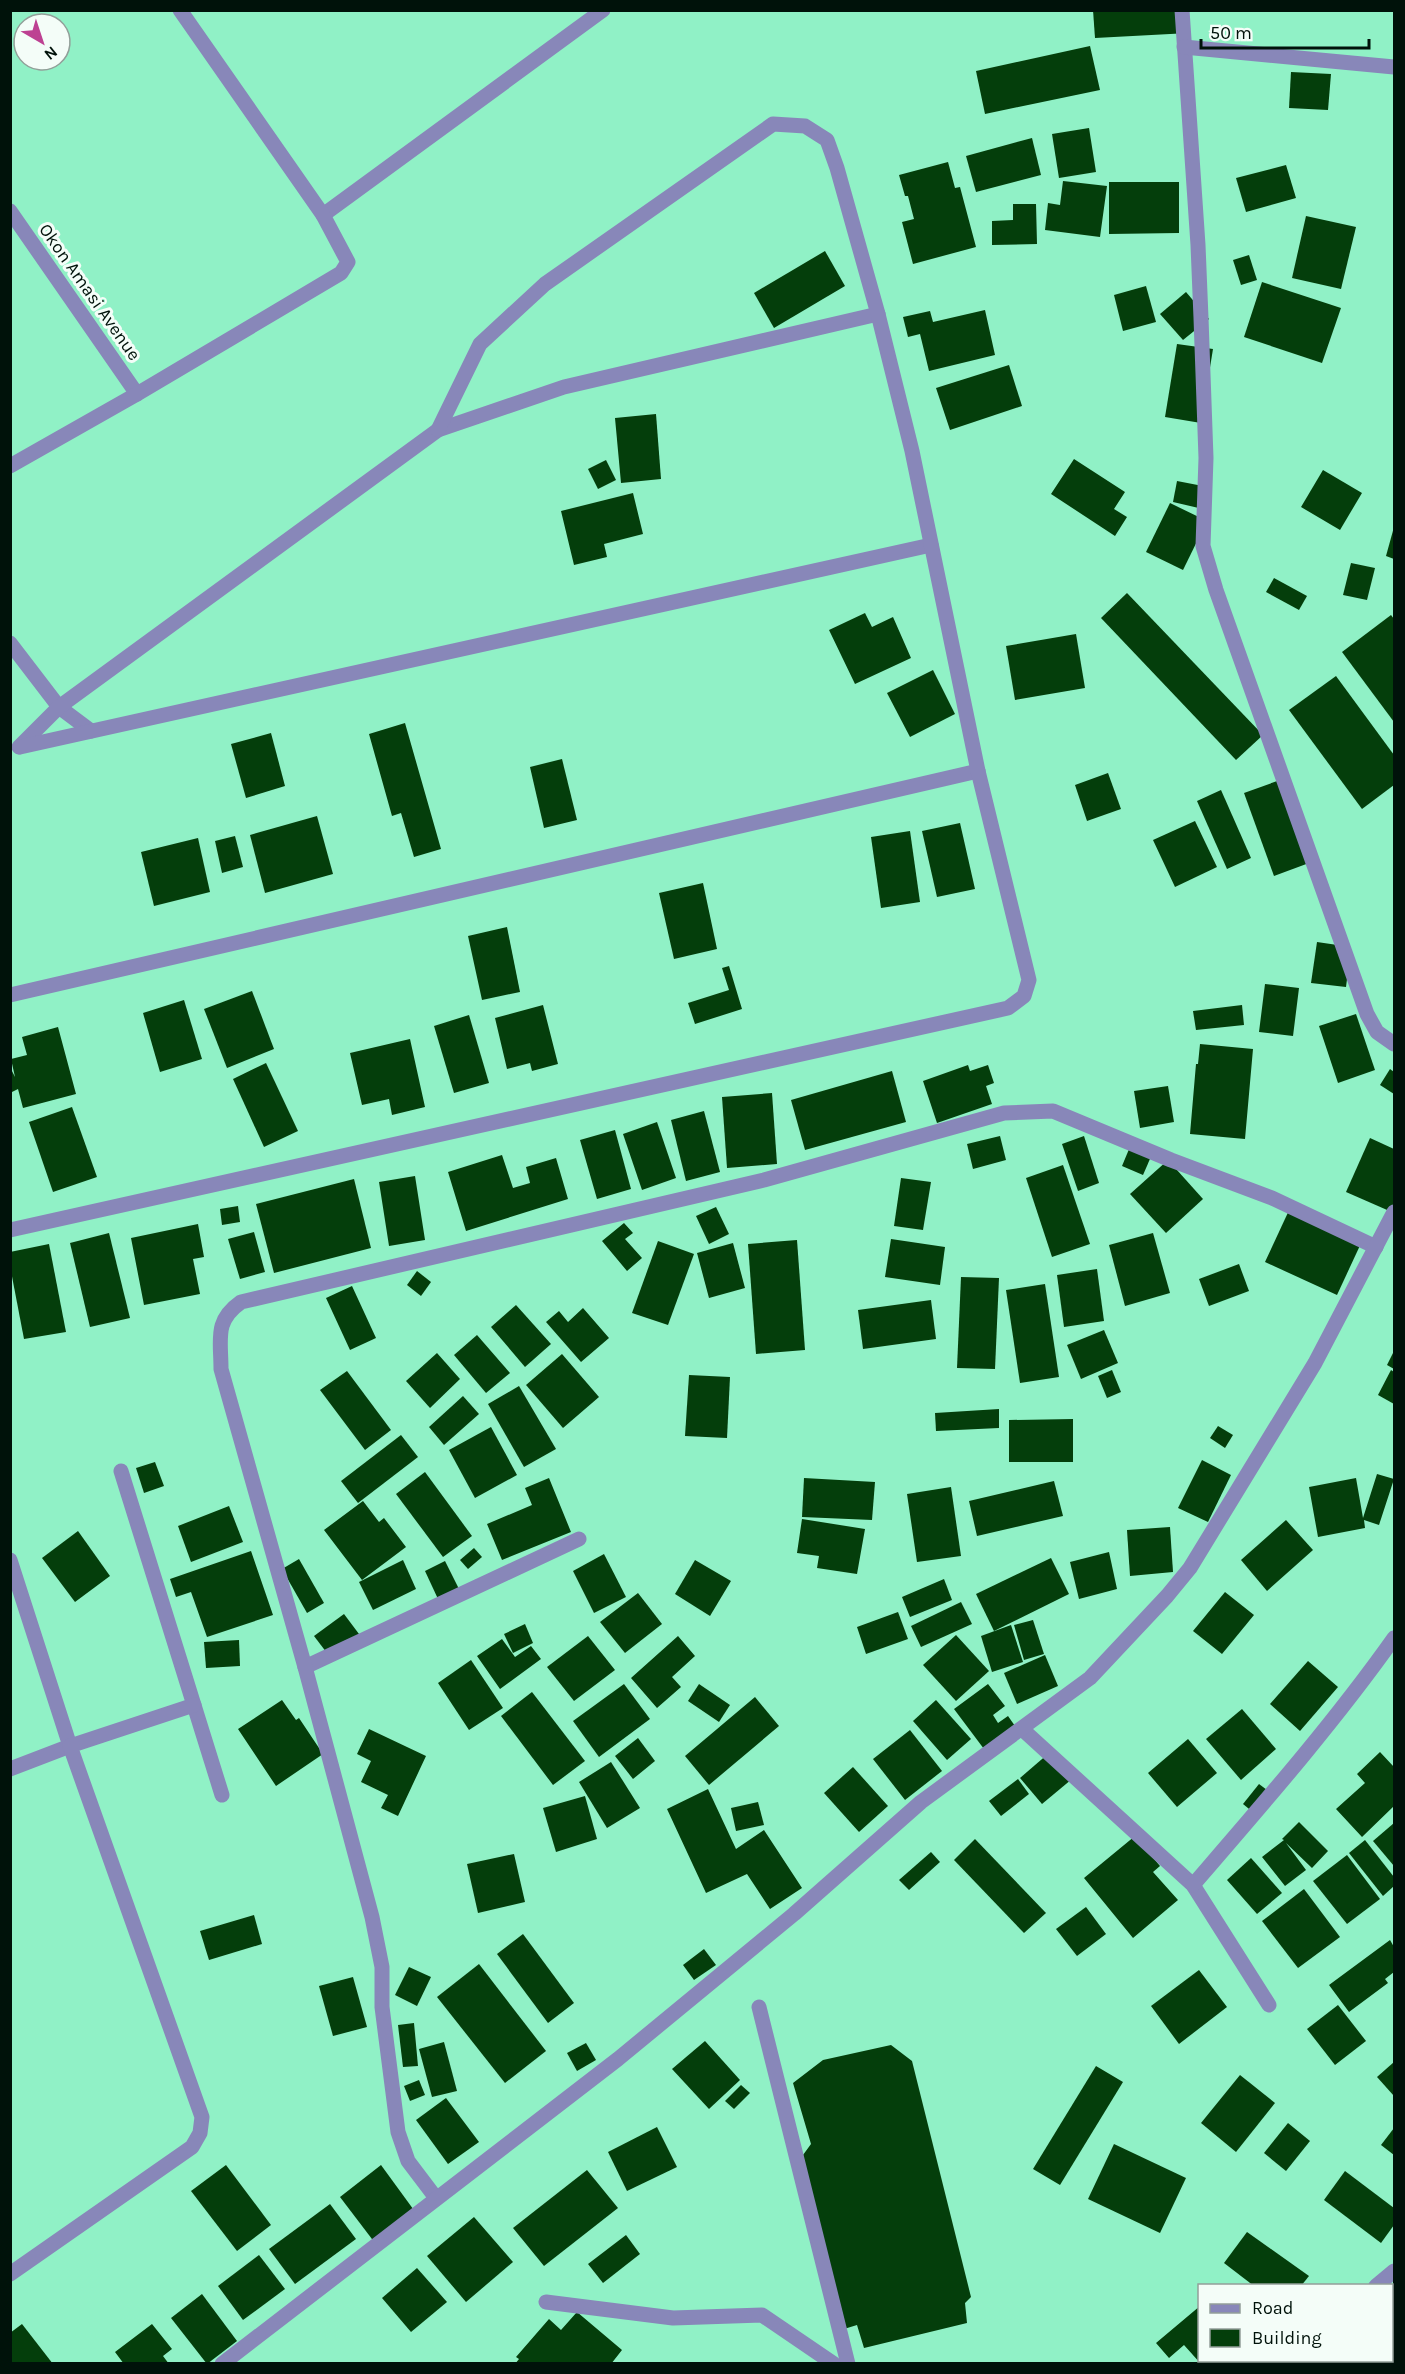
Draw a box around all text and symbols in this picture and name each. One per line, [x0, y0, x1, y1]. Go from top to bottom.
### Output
north arrow [12, 12, 72, 72]
scale bar [1201, 12, 1369, 50]
text: 50 m [1210, 22, 1252, 44]
text: N [41, 42, 62, 64]
street label: Okon Amasi Avenue [34, 219, 146, 365]
legend [1198, 2284, 1393, 2362]
text: Road [1252, 2297, 1293, 2319]
text: Building [1252, 2327, 1322, 2349]

